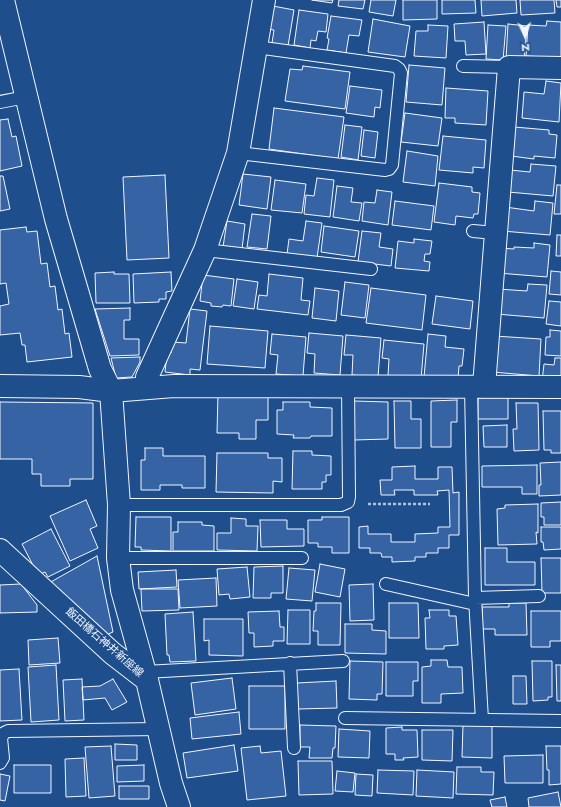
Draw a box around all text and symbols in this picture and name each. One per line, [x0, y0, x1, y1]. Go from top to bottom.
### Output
north arrow [505, 16, 545, 56]
text: N [521, 40, 530, 56]
street label: 飯田橋石神井新座線 [62, 606, 146, 680]

